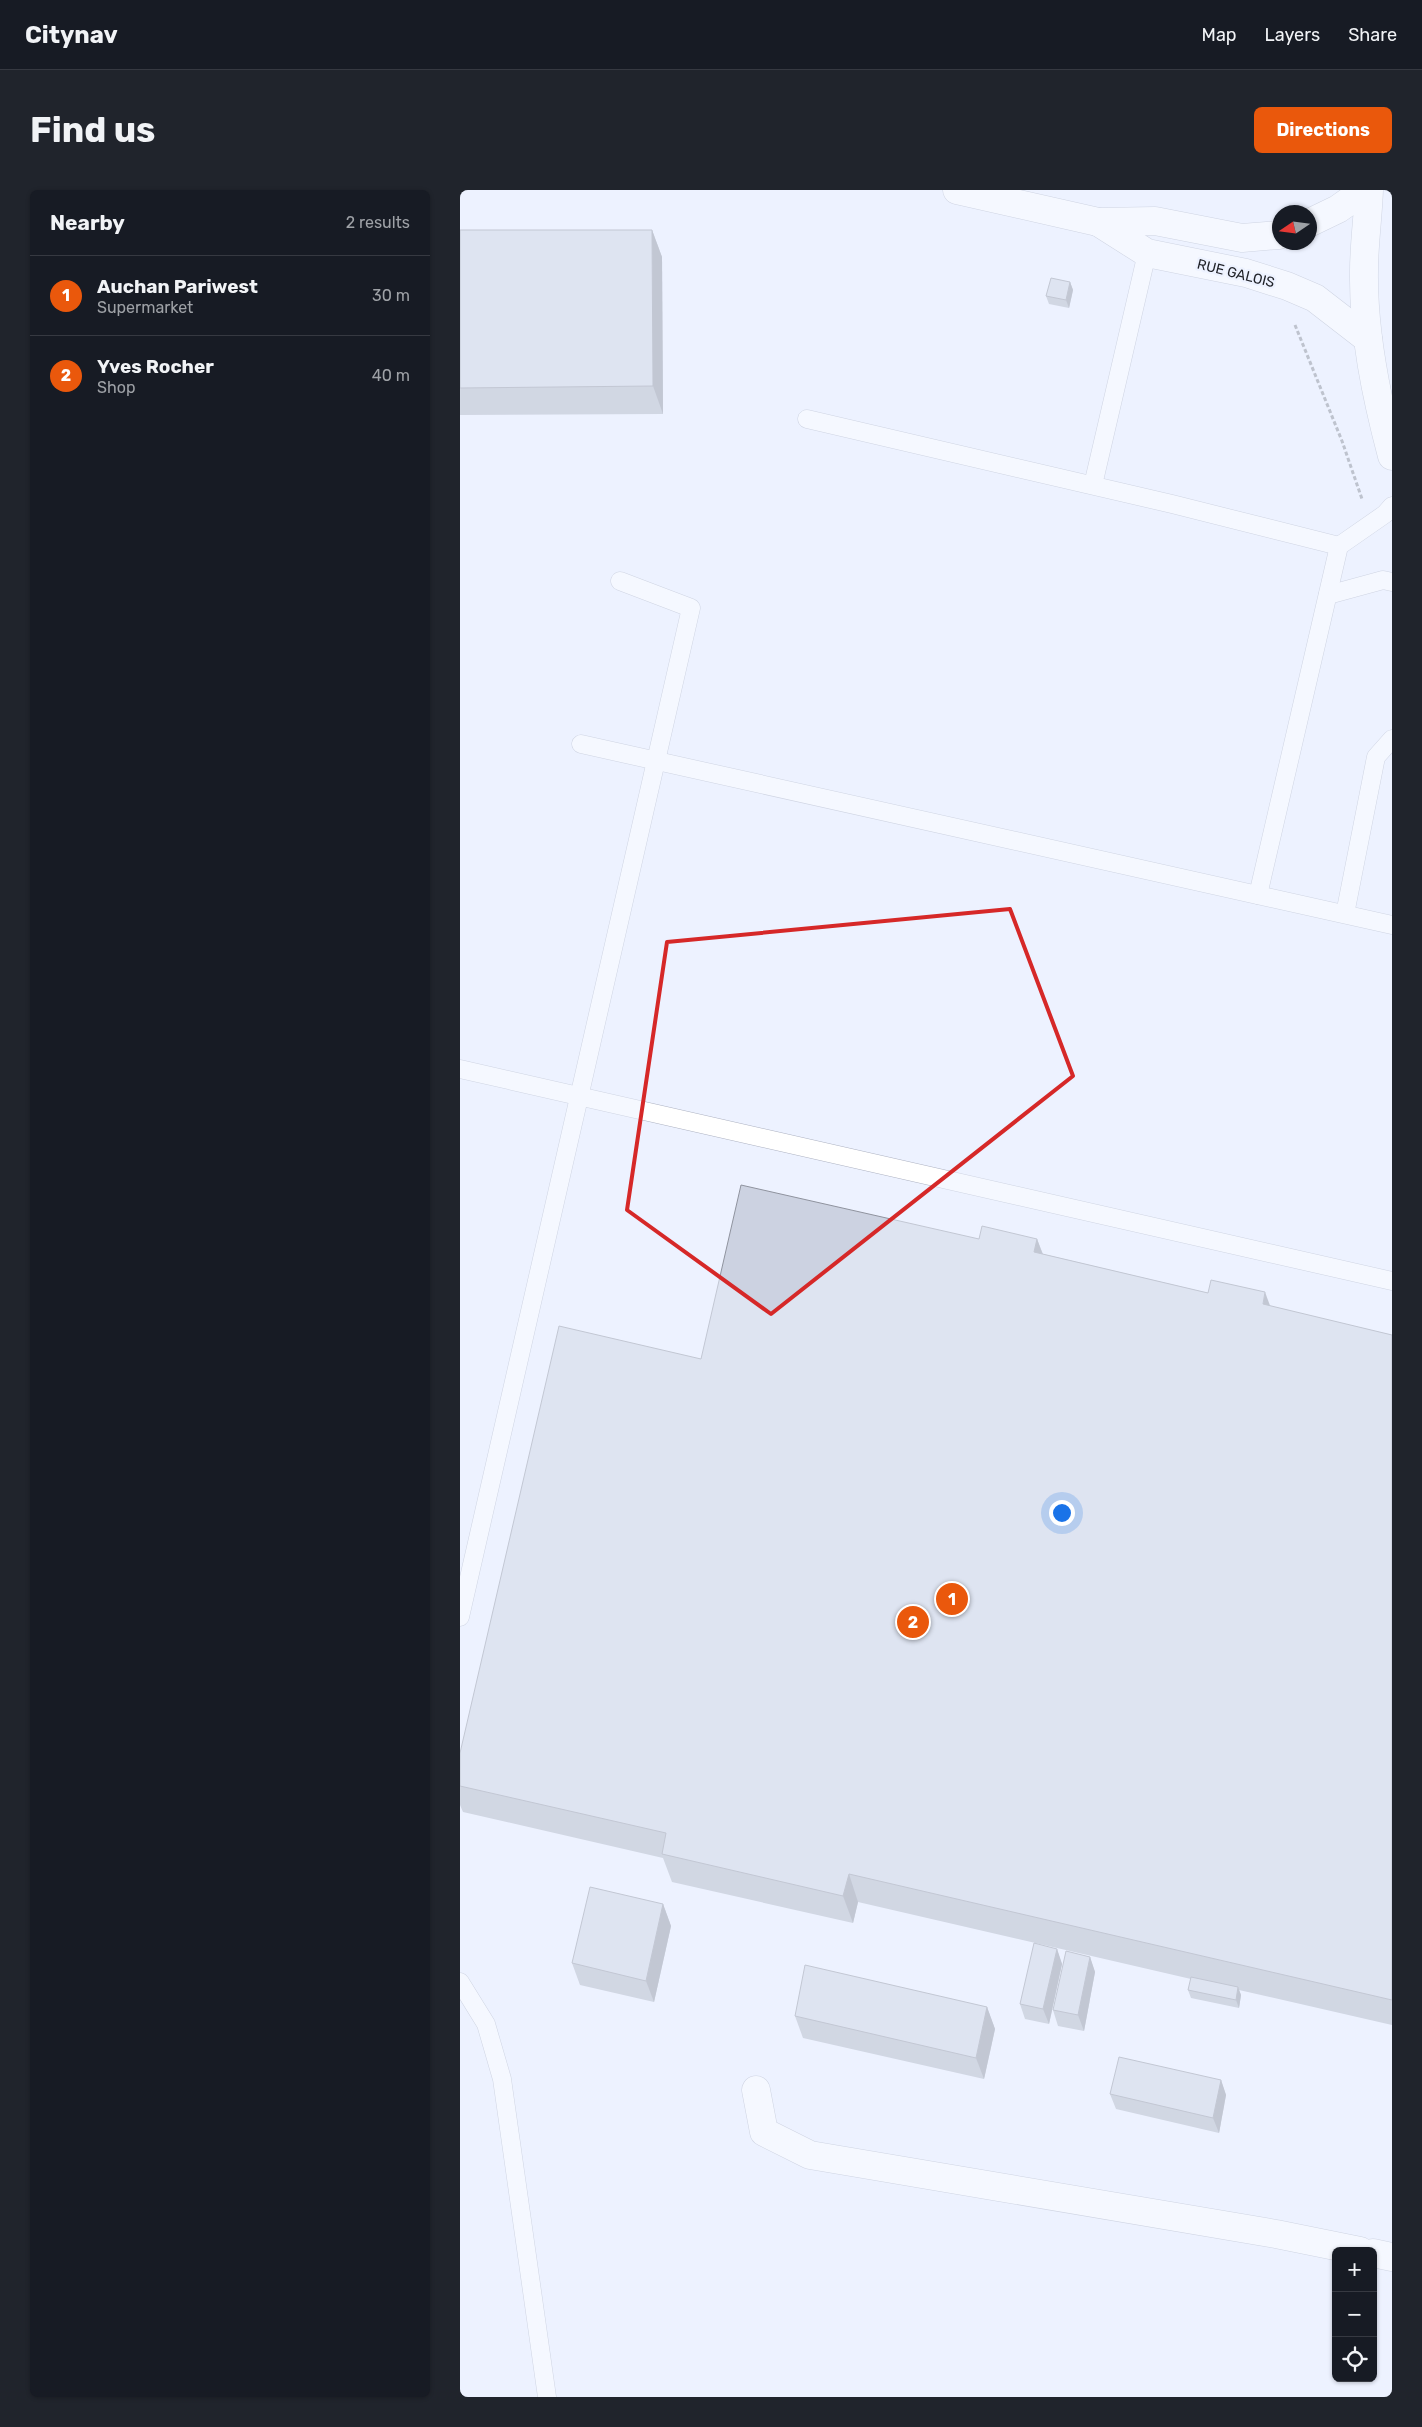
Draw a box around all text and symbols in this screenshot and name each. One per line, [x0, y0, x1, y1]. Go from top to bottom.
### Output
text: Citynav [25, 21, 118, 49]
text: Map [1202, 24, 1237, 46]
text: Layers [1265, 24, 1320, 46]
text: Share [1348, 24, 1397, 46]
button: Directions [1254, 107, 1392, 153]
text: Find us [30, 109, 155, 151]
north arrow [1272, 205, 1317, 250]
text: Nearby [50, 210, 125, 235]
text: 2 results [346, 213, 410, 232]
street label: RUE GALOIS [1195, 256, 1277, 291]
text: Auchan Pariwest [97, 275, 258, 298]
text: 1 [62, 286, 70, 305]
text: 30 m [372, 286, 410, 305]
text: Supermarket [97, 298, 193, 317]
text: Yves Rocher [97, 355, 214, 378]
text: 2 [61, 366, 71, 385]
text: 40 m [372, 366, 410, 385]
text: Shop [97, 378, 135, 397]
your location [1049, 1500, 1075, 1526]
pin: 1 [936, 1580, 968, 1618]
pin: 2 [897, 1603, 929, 1641]
map controls [1332, 2247, 1377, 2382]
button: + [1332, 2247, 1377, 2292]
button: − [1332, 2292, 1377, 2337]
button: locate [1332, 2337, 1377, 2382]

